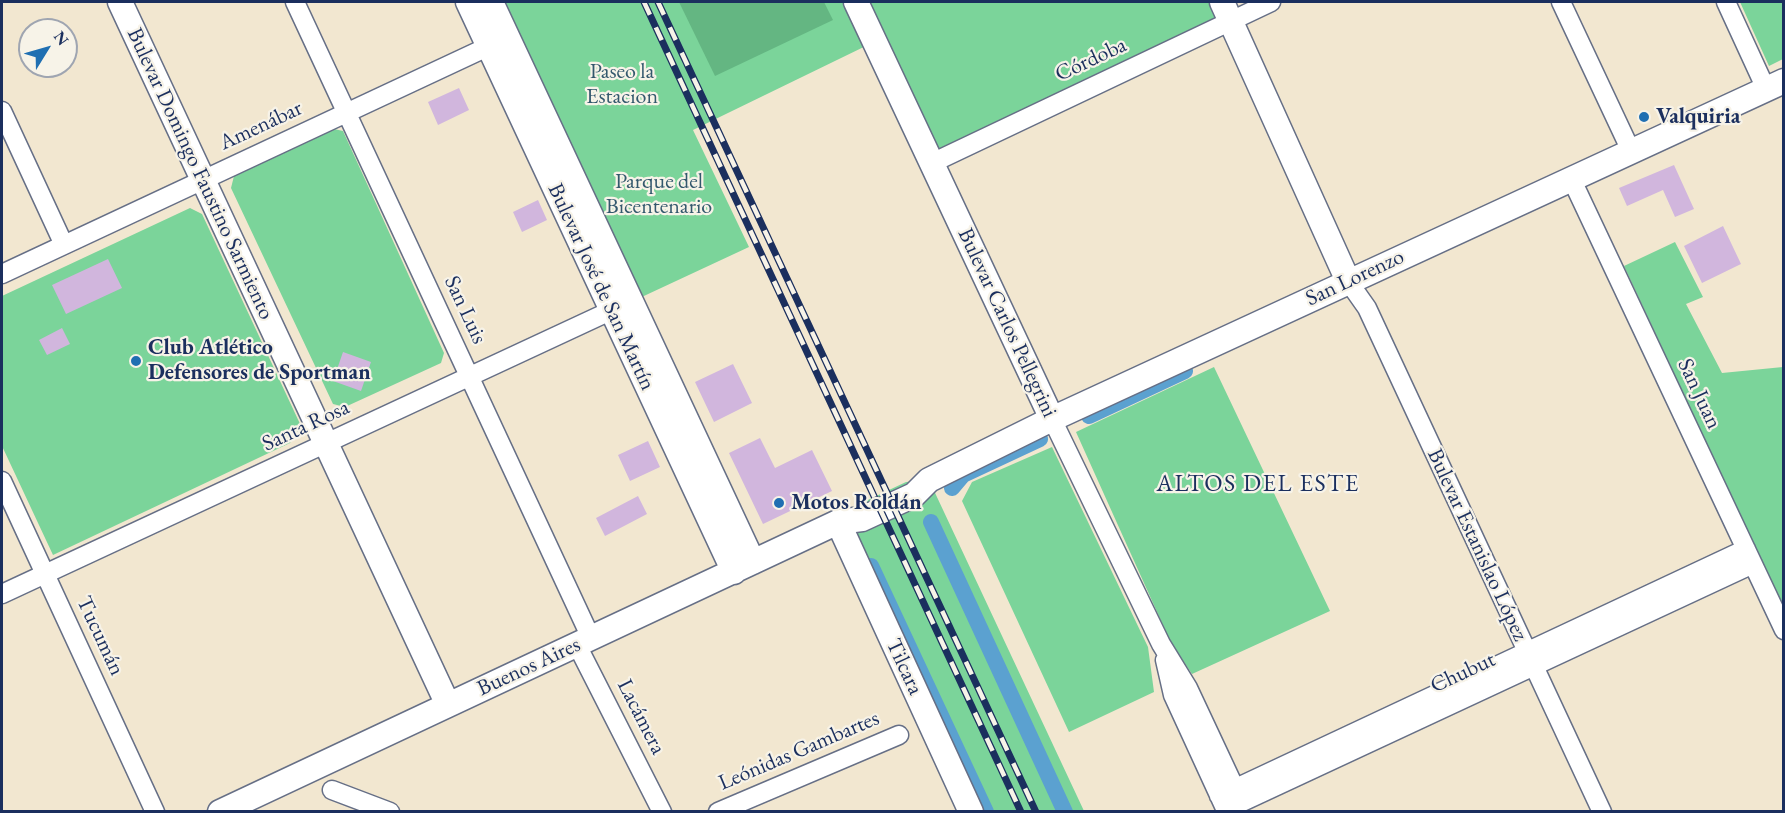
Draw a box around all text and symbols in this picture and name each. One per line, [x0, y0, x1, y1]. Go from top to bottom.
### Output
north arrow [18, 18, 78, 78]
street label: Bulevar Domingo Faustino Sarmiento [121, 24, 279, 324]
text: N [49, 27, 73, 50]
street label: Córdoba [1051, 32, 1131, 88]
park label: Paseo la Estacion [586, 59, 658, 110]
street label: Amenábar [215, 95, 307, 157]
place label: Valquiria [1656, 104, 1740, 130]
marker: Valquiria [1637, 110, 1651, 124]
park label: Parque del Bicentenario [606, 169, 712, 220]
street label: Bulevar José de San Martín [541, 179, 661, 395]
street label: Bulevar Carlos Pellegrini [952, 224, 1062, 422]
street label: San Lorenzo [1302, 244, 1408, 312]
street label: San Luis [438, 272, 492, 348]
place label: Club Atlético Defensores de Sportman [148, 335, 371, 386]
marker: Club Atlético Defensores de Sportman [129, 354, 143, 368]
street label: San Juan [1671, 355, 1727, 433]
street label: Santa Rosa [258, 394, 354, 458]
street label: Bulevar Estanislao López [1421, 445, 1533, 645]
district label: ALTOS DEL ESTE [1156, 470, 1360, 498]
place label: Motos Roldán [791, 490, 922, 516]
marker: Motos Roldán [772, 496, 786, 510]
street label: Tucumán [70, 592, 130, 680]
street label: Buenos Aires [473, 632, 585, 702]
street label: Tilcara [880, 635, 928, 699]
street label: Chubut [1426, 647, 1500, 699]
street label: Lacámera [611, 675, 671, 759]
street label: Leónidas Gambartes [715, 705, 883, 797]

